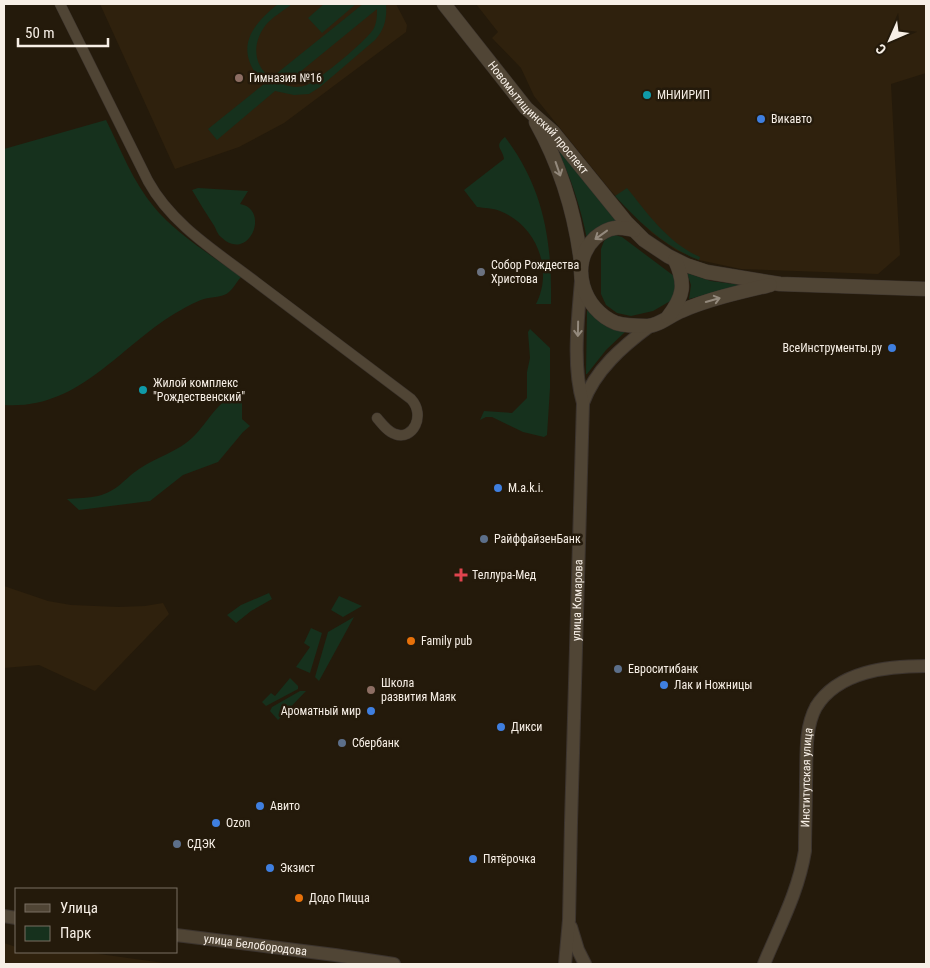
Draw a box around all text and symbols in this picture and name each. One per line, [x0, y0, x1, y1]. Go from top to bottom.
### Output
scale bar [18, 15, 108, 47]
north arrow [865, 15, 915, 65]
text: 50 m [25, 24, 55, 42]
text: С [872, 41, 889, 58]
street label: Новомытищинский проспект [485, 58, 592, 177]
place label: Гимназия №16 [249, 71, 322, 85]
marker: Гимназия №16 [233, 72, 245, 84]
place label: МНИИРИП [657, 88, 710, 102]
marker: МНИИРИП [641, 89, 653, 101]
place label: Викавто [771, 112, 812, 126]
marker: Викавто [755, 113, 767, 125]
one-way arrow [554, 160, 563, 176]
one-way arrow [595, 229, 608, 240]
place label: Собор Рождества Христова [491, 258, 580, 286]
marker: Собор Рождества Христова [475, 266, 487, 278]
one-way arrow [705, 295, 721, 305]
one-way arrow [574, 321, 583, 337]
place label: ВсеИнструменты.ру [782, 341, 882, 355]
marker: ВсеИнструменты.ру [886, 342, 898, 354]
place label: Жилой комплекс "Рождественский" [153, 376, 245, 404]
marker: Жилой комплекс "Рождественский" [137, 384, 149, 396]
place label: M.a.k.i. [508, 481, 544, 495]
marker: M.a.k.i. [492, 482, 504, 494]
place label: РайффайзенБанк [494, 532, 581, 546]
marker: РайффайзенБанк [478, 533, 490, 545]
street label: улица Комарова [569, 559, 586, 641]
marker: Теллура-Мед [454, 568, 468, 582]
place label: Теллура-Мед [472, 568, 537, 582]
place label: Family pub [421, 634, 472, 648]
marker: Family pub [405, 635, 417, 647]
place label: Евроситибанк [628, 662, 698, 676]
marker: Евроситибанк [612, 663, 624, 675]
place label: Школа развития Маяк [381, 676, 457, 704]
place label: Лак и Ножницы [674, 678, 753, 692]
marker: Лак и Ножницы [658, 679, 670, 691]
marker: Школа развития Маяк [365, 684, 377, 696]
place label: Ароматный мир [281, 704, 361, 718]
marker: Ароматный мир [365, 705, 377, 717]
place label: Дикси [511, 720, 542, 734]
marker: Дикси [495, 721, 507, 733]
street label: Институтская улица [798, 726, 816, 828]
place label: Сбербанк [352, 736, 400, 750]
marker: Сбербанк [336, 737, 348, 749]
place label: Авито [270, 799, 300, 813]
marker: Авито [254, 800, 266, 812]
place label: Ozon [226, 816, 250, 830]
marker: Ozon [210, 817, 222, 829]
place label: СДЭК [187, 837, 216, 851]
marker: СДЭК [171, 838, 183, 850]
place label: Пятёрочка [483, 852, 536, 866]
marker: Пятёрочка [467, 853, 479, 865]
place label: Экзист [280, 861, 315, 875]
marker: Экзист [264, 862, 276, 874]
legend [15, 888, 178, 953]
place label: Додо Пицца [309, 891, 370, 905]
marker: Додо Пицца [293, 892, 305, 904]
text: Улица [60, 899, 98, 917]
text: Парк [60, 924, 91, 942]
street label: улица Белобородова [203, 932, 308, 958]

